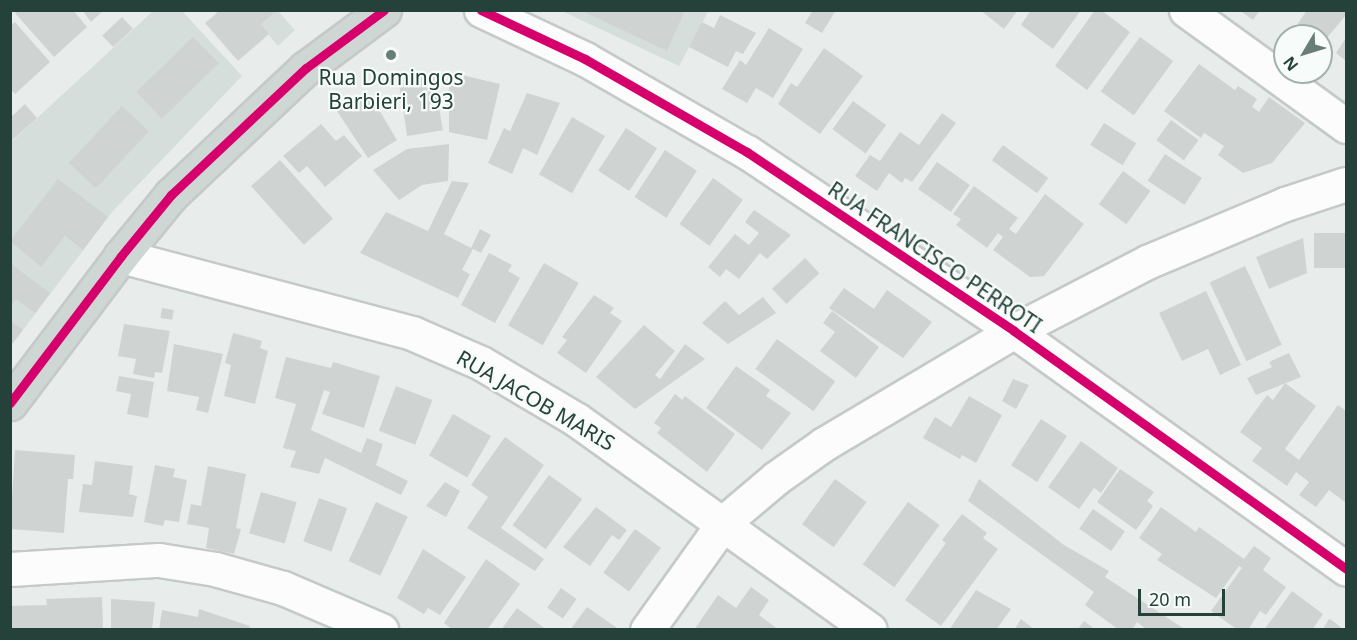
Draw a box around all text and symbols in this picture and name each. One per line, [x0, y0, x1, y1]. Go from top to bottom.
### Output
north arrow [1273, 24, 1333, 84]
marker: Rua Domingos Barbieri, 193 [384, 48, 398, 62]
text: N [1278, 52, 1303, 76]
place label: Rua Domingos Barbieri, 193 [318, 64, 464, 114]
street label: RUA FRANCISCO PERROTI [823, 176, 1047, 338]
street label: RUA JACOB MARIS [452, 344, 620, 456]
scale bar [1141, 577, 1228, 615]
text: 20 m [1149, 587, 1191, 611]

